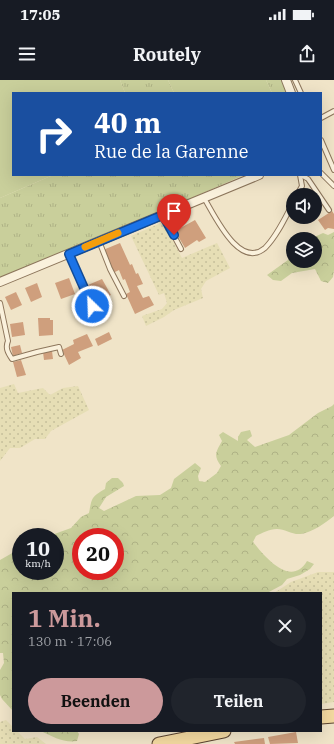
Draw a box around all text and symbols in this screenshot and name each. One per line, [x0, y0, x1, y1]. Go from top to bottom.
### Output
text: 17:05 [20, 5, 61, 24]
icon: menu [16, 43, 38, 65]
text: Routely [133, 43, 201, 66]
icon: share [296, 43, 318, 65]
text: 40 m [94, 104, 161, 141]
icon: right [28, 108, 80, 160]
text: Rue de la Garenne [94, 140, 248, 163]
map controls [286, 188, 322, 268]
button: sound [286, 188, 322, 224]
pin [157, 194, 191, 235]
icon: arrive [163, 200, 185, 222]
button: layers [286, 232, 322, 268]
position arrow [71, 285, 113, 327]
speed limit sign: 20 [72, 528, 124, 580]
text: 10 [26, 535, 50, 562]
text: km/h [25, 557, 51, 570]
text: 1 Min. [28, 602, 100, 634]
button: close [264, 605, 306, 647]
text: 130 m · 17:06 [28, 633, 112, 650]
button: Beenden [28, 678, 163, 724]
button: Teilen [171, 678, 306, 724]

